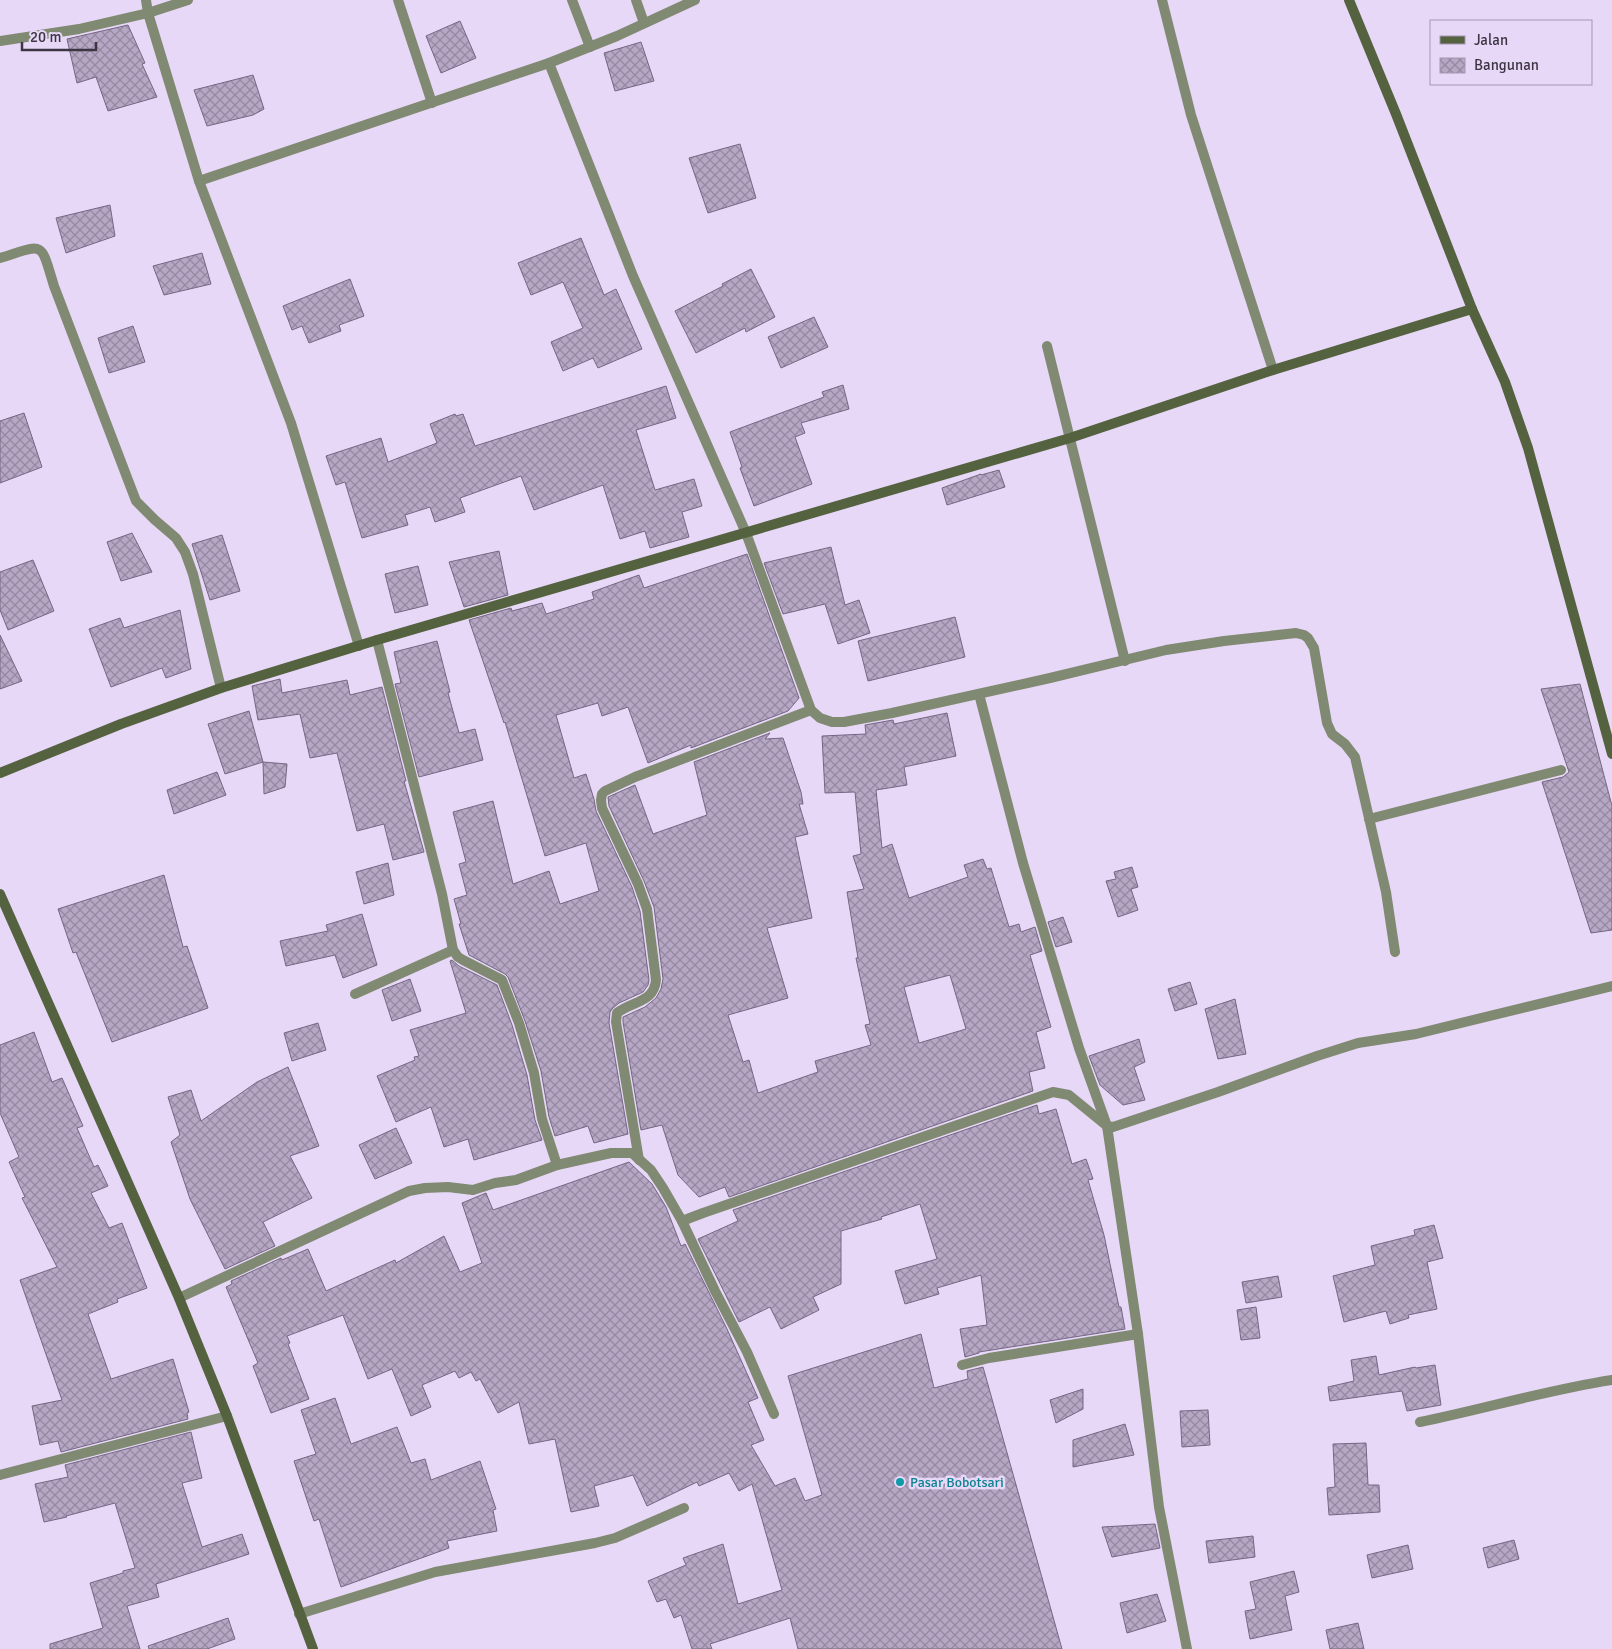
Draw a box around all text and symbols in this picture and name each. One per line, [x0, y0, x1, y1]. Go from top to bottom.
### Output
scale bar [22, 20, 96, 52]
legend [1430, 20, 1592, 85]
text: 20 m [30, 28, 61, 46]
text: Jalan [1474, 31, 1508, 49]
text: Bangunan [1474, 56, 1539, 74]
place label: Pasar Bobotsari [910, 1474, 1004, 1491]
marker: Pasar Bobotsari [894, 1476, 906, 1488]

